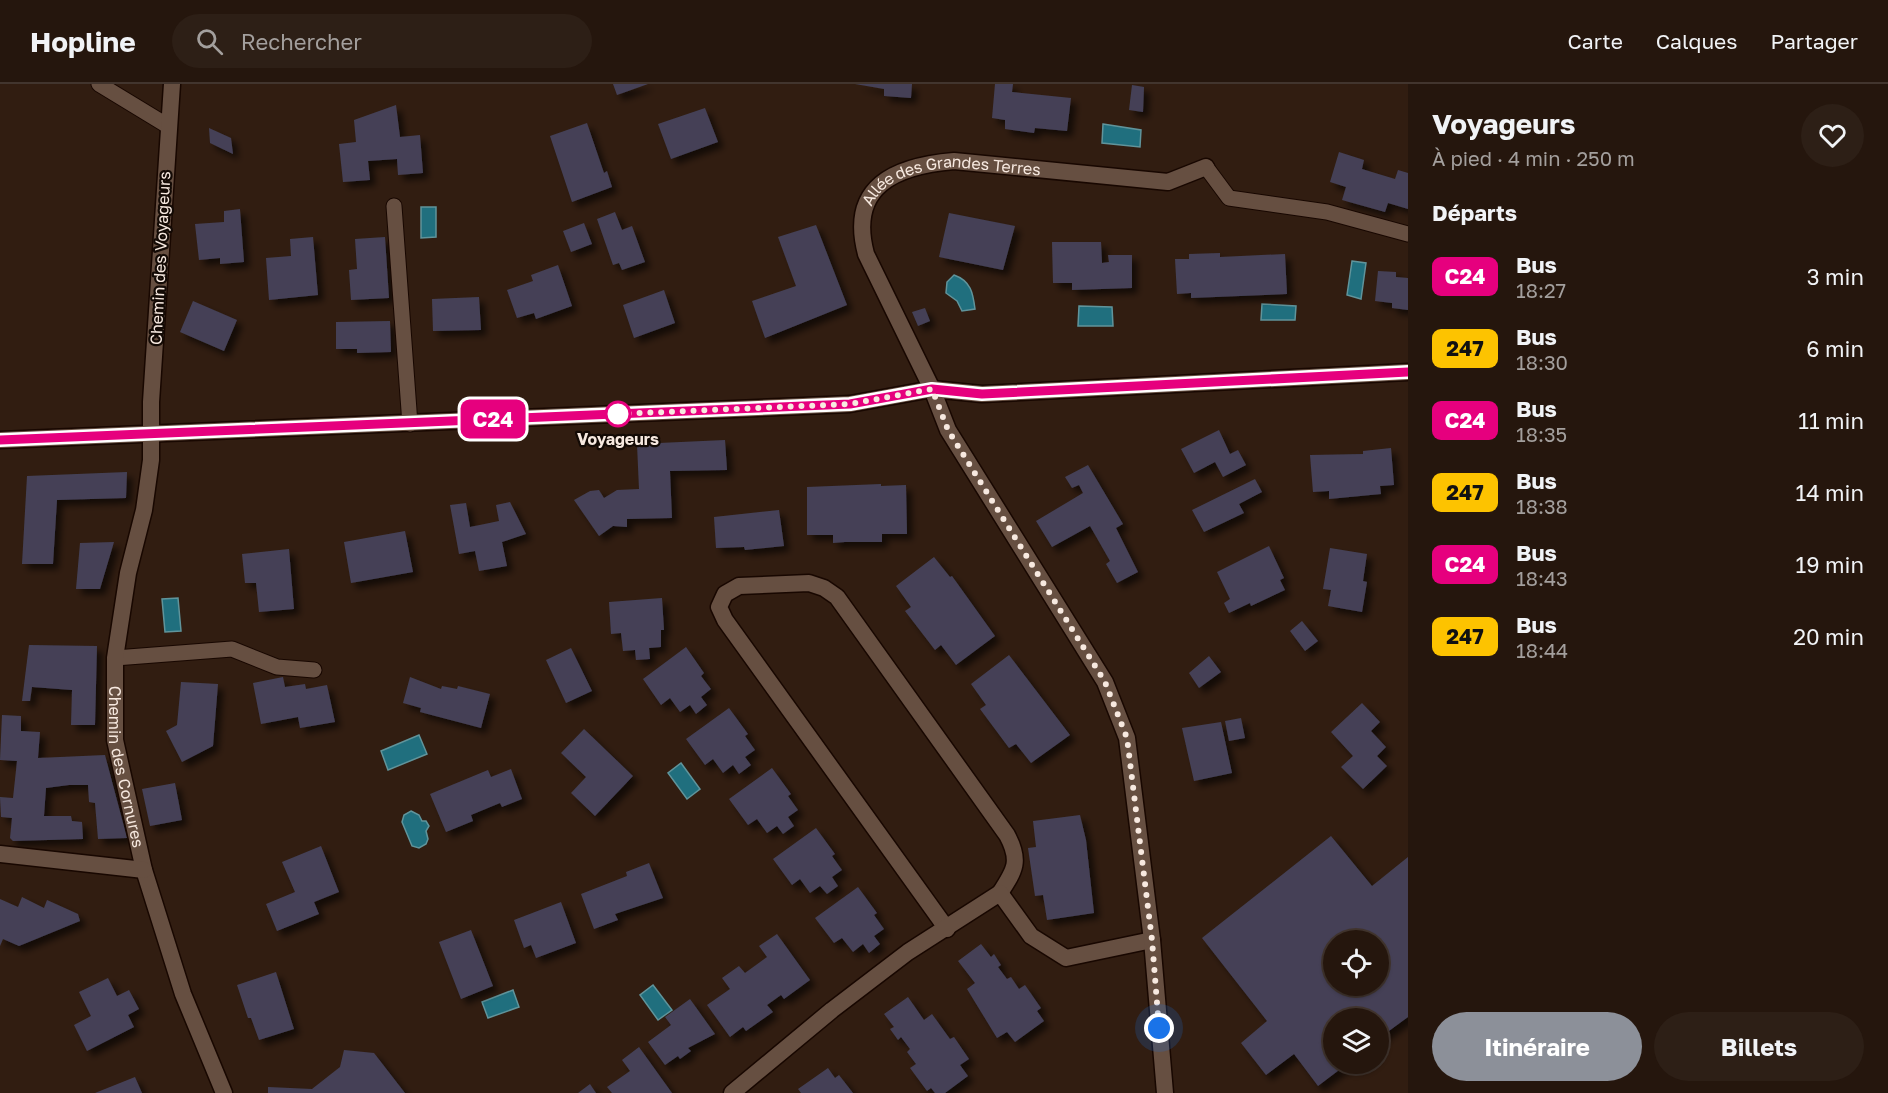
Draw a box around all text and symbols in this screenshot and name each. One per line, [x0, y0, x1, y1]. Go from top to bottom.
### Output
search box [172, 14, 592, 68]
text: Hopline [30, 25, 136, 58]
icon: search [193, 25, 226, 58]
text: Rechercher [241, 28, 362, 55]
text: Carte [1567, 28, 1623, 54]
text: Calques [1656, 28, 1737, 54]
text: Partager [1770, 28, 1858, 54]
button: heart [1801, 104, 1864, 167]
text: Voyageurs [1432, 107, 1576, 140]
text: À pied · 4 min · 250 m [1432, 146, 1635, 170]
street label: Allée des Grandes Terres [857, 151, 1042, 209]
street label: Chemin des Voyageurs [145, 171, 175, 345]
text: Départs [1432, 199, 1517, 226]
text: Bus [1516, 251, 1557, 278]
text: C24 [1445, 263, 1485, 289]
text: 3 min [1807, 263, 1864, 290]
text: 18:27 [1516, 278, 1566, 302]
text: Bus [1516, 323, 1557, 350]
text: 247 [1446, 335, 1484, 361]
text: 6 min [1806, 335, 1864, 362]
text: 18:30 [1516, 350, 1568, 374]
text: Bus [1516, 395, 1557, 422]
line badge: C24 [458, 400, 528, 438]
marker: Voyageurs [605, 401, 631, 427]
text: C24 [473, 406, 513, 432]
text: C24 [1445, 407, 1485, 433]
text: 11 min [1798, 407, 1864, 434]
text: 18:35 [1516, 422, 1567, 446]
place label: Voyageurs [577, 429, 659, 449]
text: Bus [1516, 467, 1557, 494]
text: 247 [1446, 479, 1484, 505]
text: 14 min [1796, 479, 1864, 506]
text: 18:38 [1516, 494, 1568, 518]
text: Bus [1516, 539, 1557, 566]
text: C24 [1445, 551, 1485, 577]
text: 19 min [1796, 551, 1864, 578]
text: 18:43 [1516, 566, 1568, 590]
text: Bus [1516, 611, 1557, 638]
text: 247 [1446, 623, 1484, 649]
text: 20 min [1793, 623, 1864, 650]
text: 18:44 [1516, 638, 1568, 662]
street label: Chemin des Cornures [105, 686, 149, 849]
map controls [1323, 930, 1389, 1074]
button: locate [1323, 930, 1389, 996]
button: layers [1323, 1008, 1389, 1074]
button: Itinéraire [1432, 1012, 1642, 1081]
button: Billets [1654, 1012, 1864, 1081]
your location [1144, 1013, 1174, 1043]

